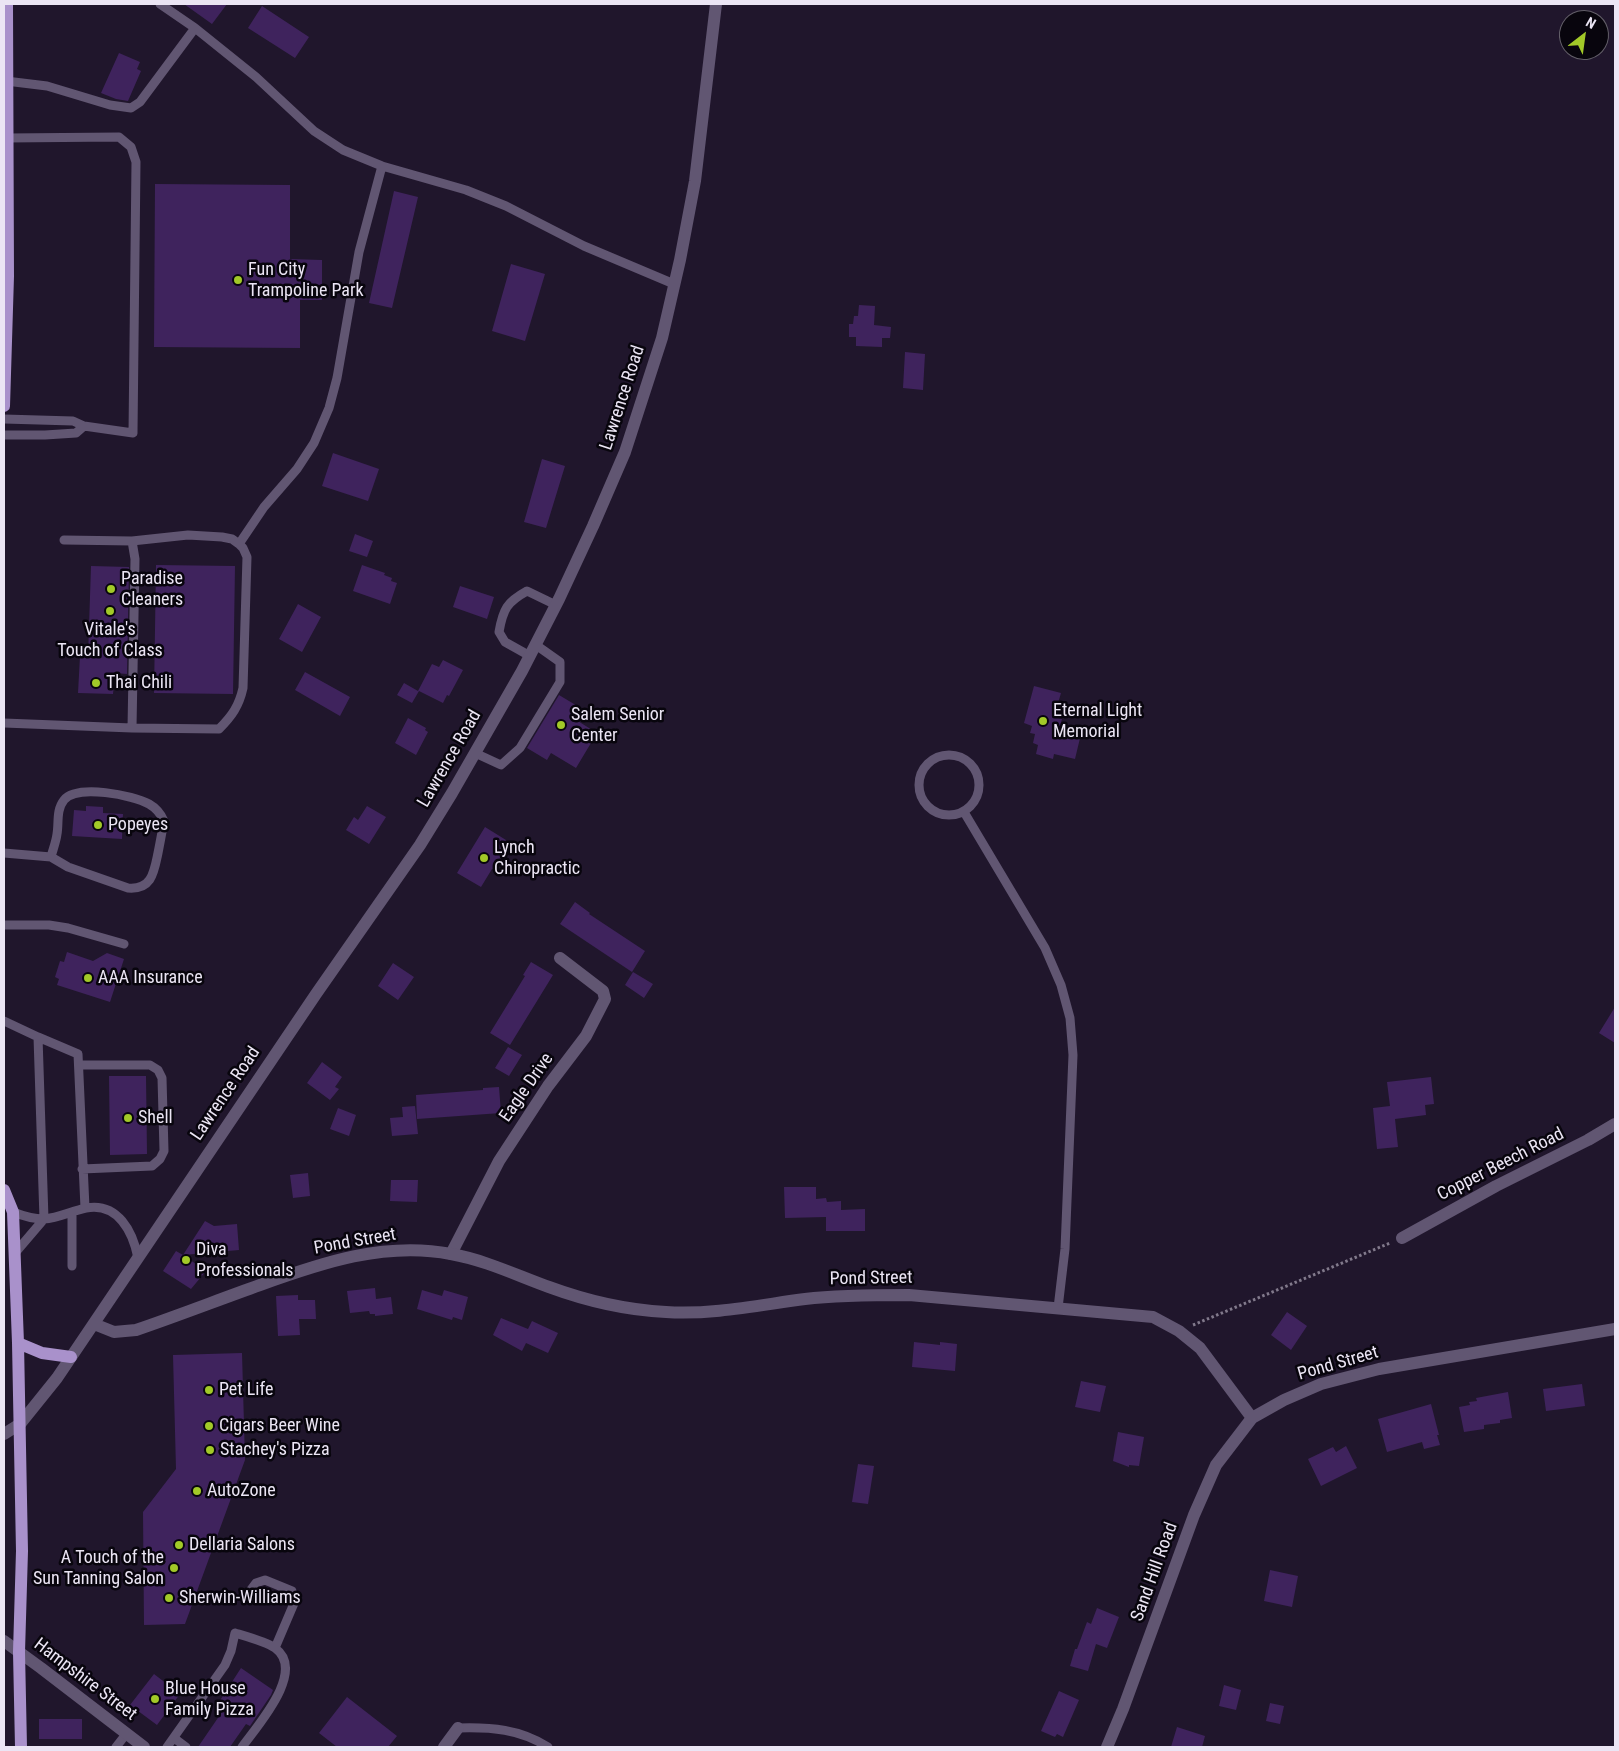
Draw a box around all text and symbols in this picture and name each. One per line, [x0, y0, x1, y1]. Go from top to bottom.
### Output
north arrow [1559, 10, 1609, 60]
text: N [1583, 14, 1599, 32]
place label: Fun City Trampoline Park [248, 259, 364, 302]
marker: Fun City Trampoline Park [232, 274, 244, 286]
street label: Lawrence Road [596, 343, 650, 453]
place label: Paradise Cleaners [121, 568, 183, 610]
marker: Paradise Cleaners [105, 583, 117, 595]
marker: Vitale's Touch of Class [104, 605, 116, 617]
place label: Vitale's Touch of Class [57, 619, 163, 662]
place label: Thai Chili [106, 672, 172, 694]
marker: Thai Chili [90, 677, 102, 689]
place label: Eternal Light Memorial [1053, 700, 1142, 742]
place label: Salem Senior Center [571, 704, 664, 746]
street label: Lawrence Road [414, 707, 486, 811]
marker: Eternal Light Memorial [1037, 715, 1049, 727]
marker: Salem Senior Center [555, 719, 567, 731]
place label: Popeyes [108, 814, 168, 836]
marker: Popeyes [92, 819, 104, 831]
place label: Lynch Chiropractic [494, 837, 580, 880]
marker: Lynch Chiropractic [478, 852, 490, 864]
place label: AAA Insurance [98, 967, 203, 989]
marker: AAA Insurance [82, 972, 94, 984]
street label: Lawrence Road [187, 1043, 265, 1145]
street label: Eagle Drive [495, 1049, 559, 1127]
place label: Shell [138, 1107, 173, 1129]
marker: Shell [122, 1112, 134, 1124]
street label: Copper Beech Road [1434, 1124, 1568, 1206]
street label: Pond Street [312, 1224, 398, 1260]
place label: Diva Professionals [196, 1239, 294, 1282]
marker: Diva Professionals [180, 1254, 192, 1266]
street label: Pond Street [829, 1267, 913, 1291]
street label: Pond Street [1295, 1342, 1381, 1386]
place label: Pet Life [219, 1379, 273, 1401]
marker: Pet Life [203, 1384, 215, 1396]
place label: Cigars Beer Wine [219, 1415, 340, 1437]
marker: Cigars Beer Wine [203, 1420, 215, 1432]
place label: Stachey's Pizza [220, 1439, 330, 1461]
marker: Stachey's Pizza [204, 1444, 216, 1456]
place label: AutoZone [207, 1480, 276, 1502]
marker: AutoZone [191, 1485, 203, 1497]
street label: Sand Hill Road [1127, 1520, 1183, 1624]
place label: Dellaria Salons [189, 1534, 295, 1556]
marker: Dellaria Salons [173, 1539, 185, 1551]
place label: A Touch of the Sun Tanning Salon [33, 1547, 164, 1590]
marker: A Touch of the Sun Tanning Salon [168, 1562, 180, 1574]
place label: Sherwin-Williams [179, 1587, 301, 1609]
marker: Sherwin-Williams [163, 1592, 175, 1604]
street label: Hampshire Street [29, 1634, 141, 1726]
place label: Blue House Family Pizza [165, 1678, 254, 1720]
marker: Blue House Family Pizza [149, 1693, 161, 1705]

